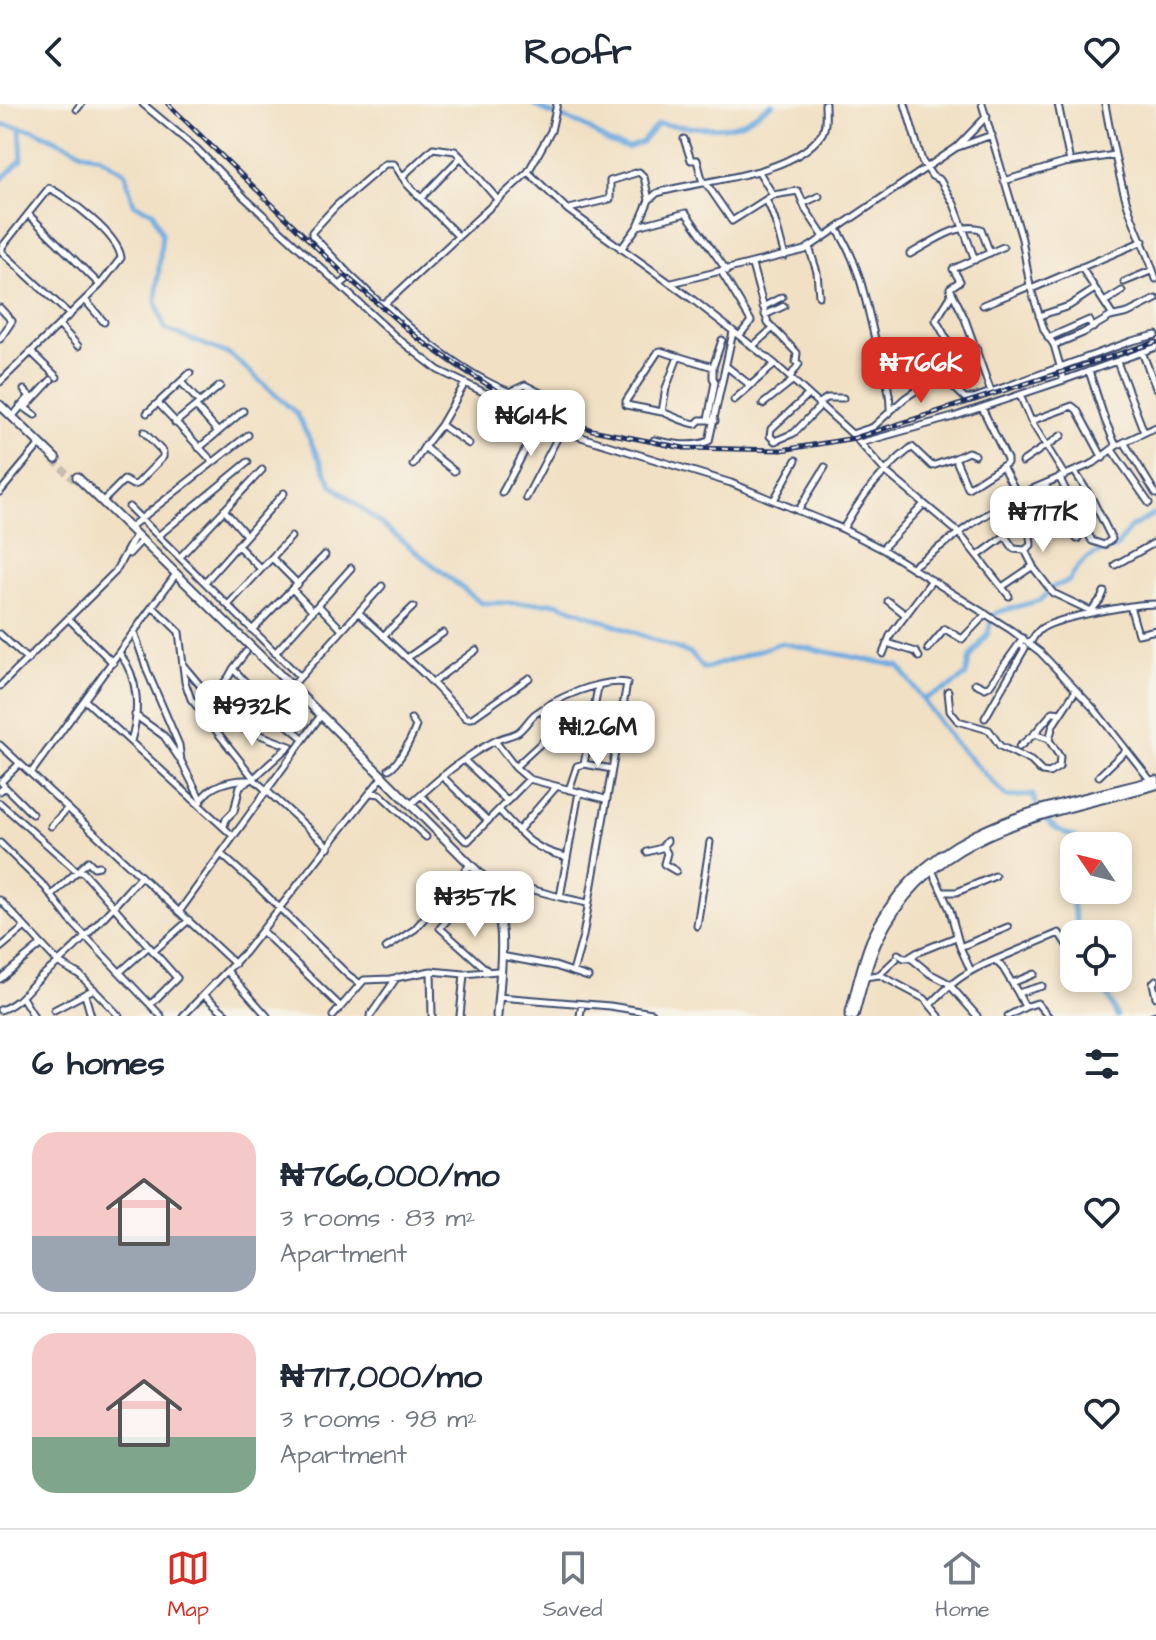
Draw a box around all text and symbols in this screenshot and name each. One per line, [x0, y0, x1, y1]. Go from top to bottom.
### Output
text: Roofr [524, 27, 632, 78]
icon: back [32, 30, 76, 74]
icon: heart [1080, 30, 1124, 74]
pin: ₦766K [865, 337, 977, 405]
text: ₦766K [879, 345, 963, 381]
pin: ₦614K [475, 390, 587, 458]
text: ₦614K [495, 398, 567, 434]
pin: ₦717K [987, 486, 1099, 554]
text: ₦717K [1008, 494, 1078, 530]
pin: ₦932K [196, 680, 308, 748]
text: ₦932K [213, 688, 291, 724]
pin: ₦1.26M [533, 701, 663, 769]
text: ₦1.26M [559, 709, 637, 745]
north arrow [1060, 832, 1132, 904]
map controls [1060, 832, 1132, 992]
pin: ₦357K [419, 871, 531, 939]
text: ₦357K [434, 879, 516, 915]
button: locate [1060, 920, 1132, 992]
text: 6 homes [32, 1040, 165, 1088]
icon: filters [1080, 1042, 1124, 1086]
text: ₦766,000/mo [280, 1152, 500, 1200]
icon: home [96, 1164, 192, 1260]
icon: heart [1080, 1190, 1124, 1234]
text: 3 rooms · 83 m² [280, 1200, 475, 1236]
text: Apartment [280, 1236, 407, 1272]
text: ₦717,000/mo [280, 1353, 482, 1401]
icon: home [96, 1365, 192, 1461]
icon: heart [1080, 1391, 1124, 1435]
text: 3 rooms · 98 m² [280, 1401, 477, 1437]
text: Apartment [280, 1437, 407, 1473]
tab: Map [166, 1546, 210, 1625]
tab: Saved [543, 1546, 603, 1625]
tab: Home [935, 1546, 990, 1625]

